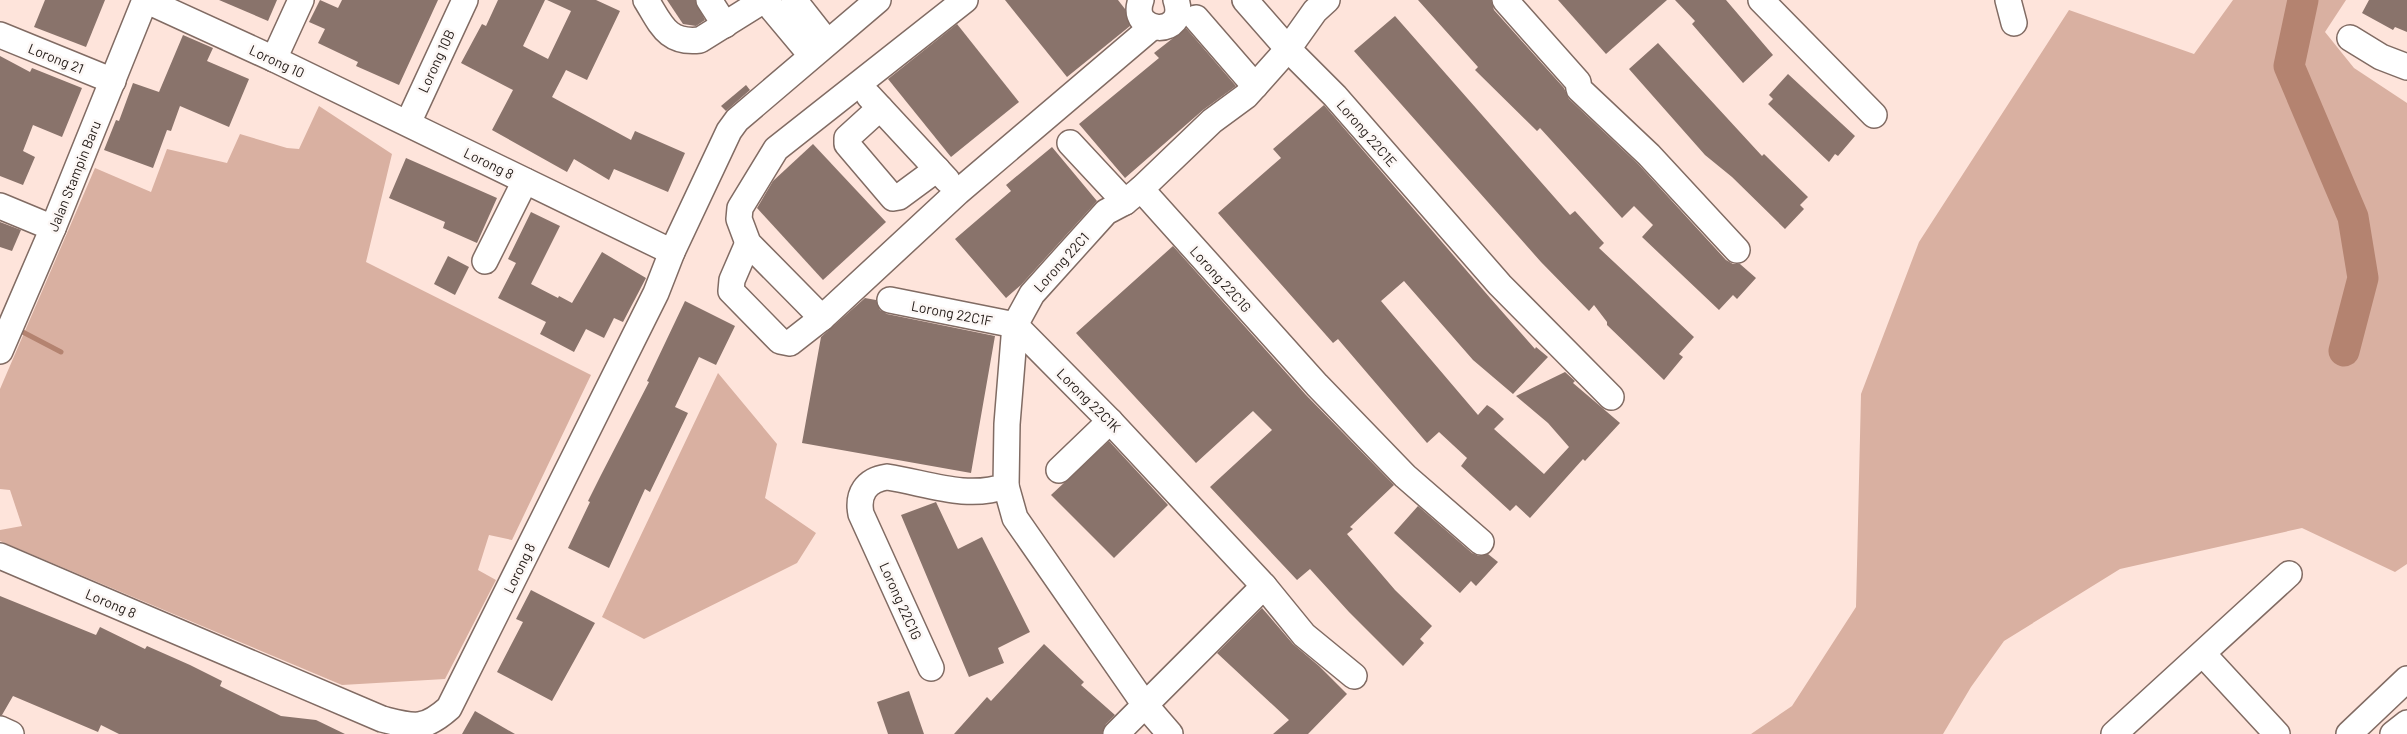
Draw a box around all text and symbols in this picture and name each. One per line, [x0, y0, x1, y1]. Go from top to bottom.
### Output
street label: Lorong 10B [414, 27, 458, 95]
street label: Lorong 21 [26, 39, 86, 77]
street label: Lorong 10 [247, 41, 307, 81]
street label: Lorong 22C1E [1333, 96, 1401, 170]
street label: Jalan Stampin Baru [44, 118, 104, 234]
street label: Lorong 8 [461, 144, 517, 182]
street label: Lorong 22C1 [1030, 229, 1092, 295]
street label: Lorong 22C1G [1187, 242, 1255, 316]
street label: Lorong 22C1F [910, 297, 994, 329]
street label: Lorong 22C1K [1054, 365, 1125, 436]
street label: Lorong 8 [500, 540, 538, 596]
street label: Lorong 22C1G [876, 560, 926, 642]
street label: Lorong 8 [83, 585, 139, 621]

